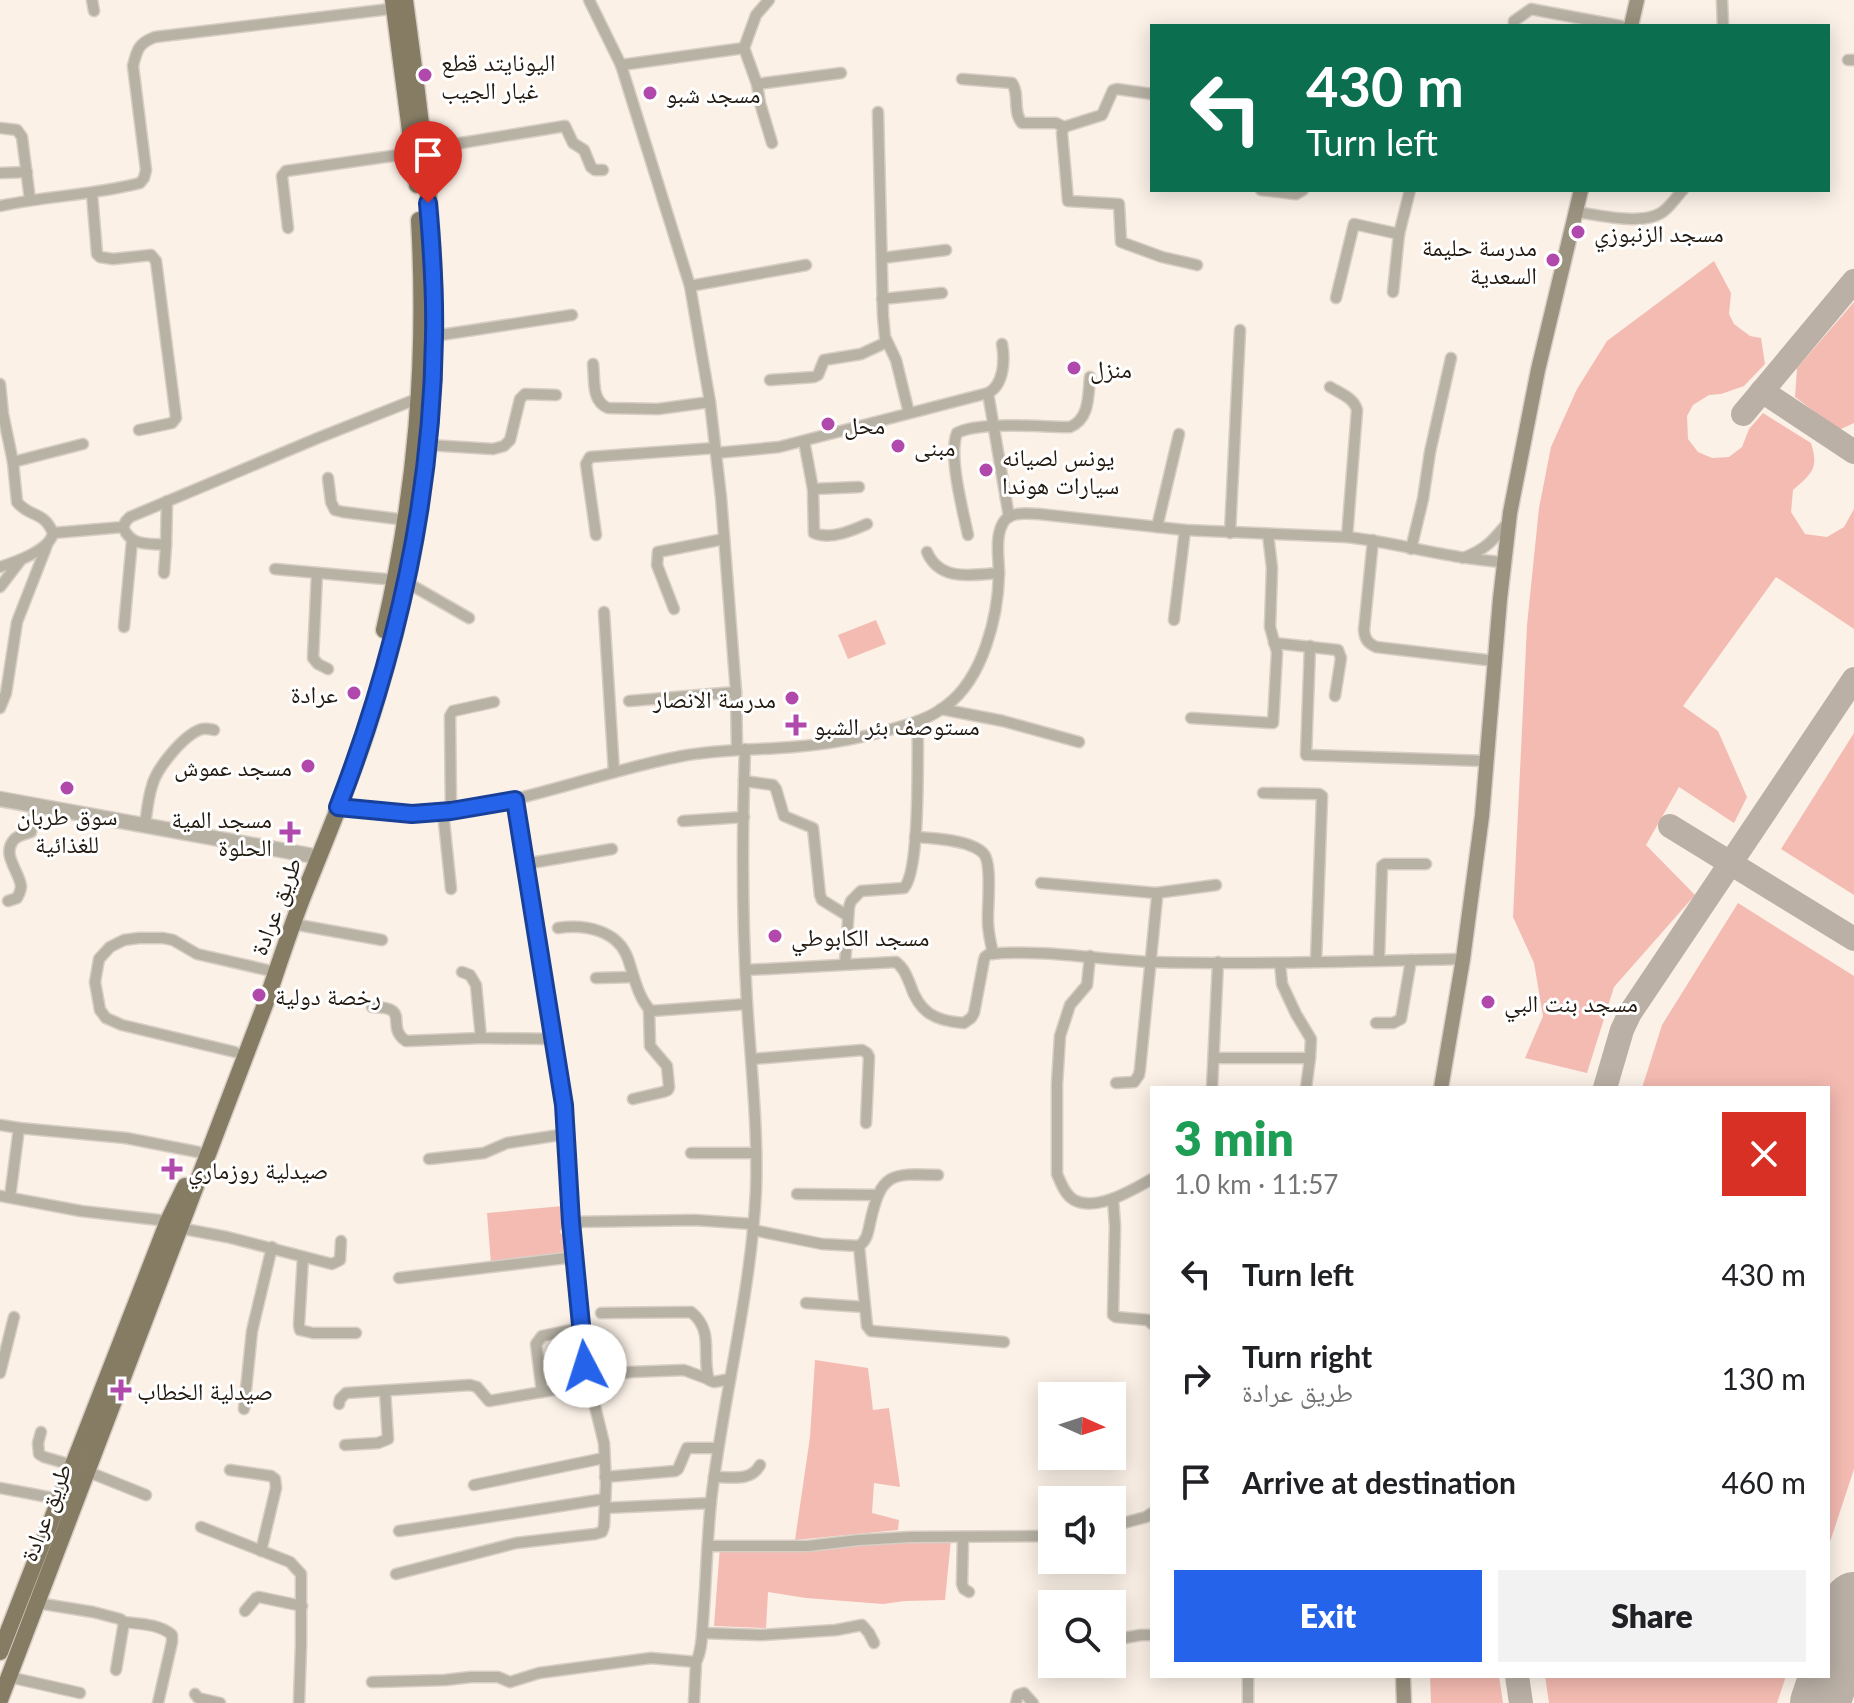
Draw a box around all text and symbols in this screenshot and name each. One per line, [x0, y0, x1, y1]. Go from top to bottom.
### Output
place label: اليونايتد قطع غيار الجيب [441, 47, 555, 104]
text: 430 m [1306, 52, 1464, 119]
icon: left [1174, 56, 1278, 160]
marker: اليونايتد قطع غيار الجيب [416, 66, 434, 84]
place label: مسجد شبو [666, 79, 760, 108]
marker: مسجد شبو [641, 84, 659, 102]
text: Turn left [1306, 120, 1438, 164]
pin [394, 121, 462, 203]
icon: arrive [406, 133, 450, 177]
place label: مسجد الزنبوزي [1594, 218, 1724, 253]
marker: مسجد الزنبوزي [1569, 223, 1587, 241]
place label: مدرسة حليمة السعدية [1422, 232, 1537, 289]
marker: مدرسة حليمة السعدية [1544, 251, 1562, 269]
place label: منزل [1090, 354, 1132, 384]
marker: منزل [1065, 359, 1083, 377]
place label: محل [844, 410, 885, 440]
marker: محل [819, 415, 837, 433]
place label: مبنى [914, 432, 955, 462]
marker: مبنى [889, 437, 907, 455]
place label: يونس لصيانه سيارات هوندا [1002, 442, 1119, 499]
marker: يونس لصيانه سيارات هوندا [977, 461, 995, 479]
place label: عرادة [291, 679, 338, 708]
marker: عرادة [345, 684, 363, 702]
place label: مدرسة الانصار [652, 684, 776, 713]
marker: مدرسة الانصار [783, 689, 801, 707]
place label: مستوصف بئر الشبو [814, 711, 980, 740]
marker: مستوصف بئر الشبو [785, 714, 807, 736]
place label: مسجد عموش [174, 752, 292, 782]
marker: مسجد عموش [299, 757, 317, 775]
marker: سوق طربان للغذائية [58, 779, 76, 797]
place label: سوق طربان للغذائية [17, 801, 117, 858]
place label: مسجد المية الحلوة [171, 804, 272, 861]
marker: مسجد المية الحلوة [279, 821, 301, 843]
street label: طريق عرادة [243, 853, 308, 959]
place label: مسجد الكابوطي [791, 922, 929, 957]
marker: مسجد الكابوطي [766, 927, 784, 945]
place label: رخصة دولية [275, 981, 381, 1010]
marker: رخصة دولية [250, 986, 268, 1004]
place label: مسجد بنت البي [1504, 988, 1638, 1023]
marker: مسجد بنت البي [1479, 993, 1497, 1011]
text: 3 min [1174, 1109, 1294, 1166]
button: close [1722, 1112, 1806, 1196]
place label: صيدلية روزماري [188, 1155, 328, 1190]
marker: صيدلية روزماري [163, 1160, 181, 1178]
text: 1.0 km · 11:57 [1174, 1168, 1338, 1200]
icon: left [1174, 1252, 1218, 1296]
text: Turn left [1242, 1256, 1354, 1292]
text: 430 m [1721, 1256, 1806, 1292]
position arrow [543, 1324, 627, 1408]
text: Turn right [1242, 1338, 1372, 1374]
icon: right [1174, 1356, 1218, 1400]
text: 130 m [1721, 1360, 1806, 1396]
place label: صيدلية الخطاب [137, 1376, 273, 1405]
text: طريق عرادة [1242, 1376, 1353, 1408]
marker: صيدلية الخطاب [112, 1381, 130, 1399]
north arrow [1038, 1382, 1126, 1470]
map controls [1038, 1382, 1126, 1678]
street label: طريق عرادة [13, 1459, 78, 1565]
icon: arrive [1174, 1460, 1218, 1504]
text: Arrive at destination [1242, 1464, 1516, 1500]
text: 460 m [1721, 1464, 1806, 1500]
button: sound [1038, 1486, 1126, 1574]
button: Exit [1174, 1570, 1482, 1662]
button: Share [1498, 1570, 1806, 1662]
button: search [1038, 1590, 1126, 1678]

